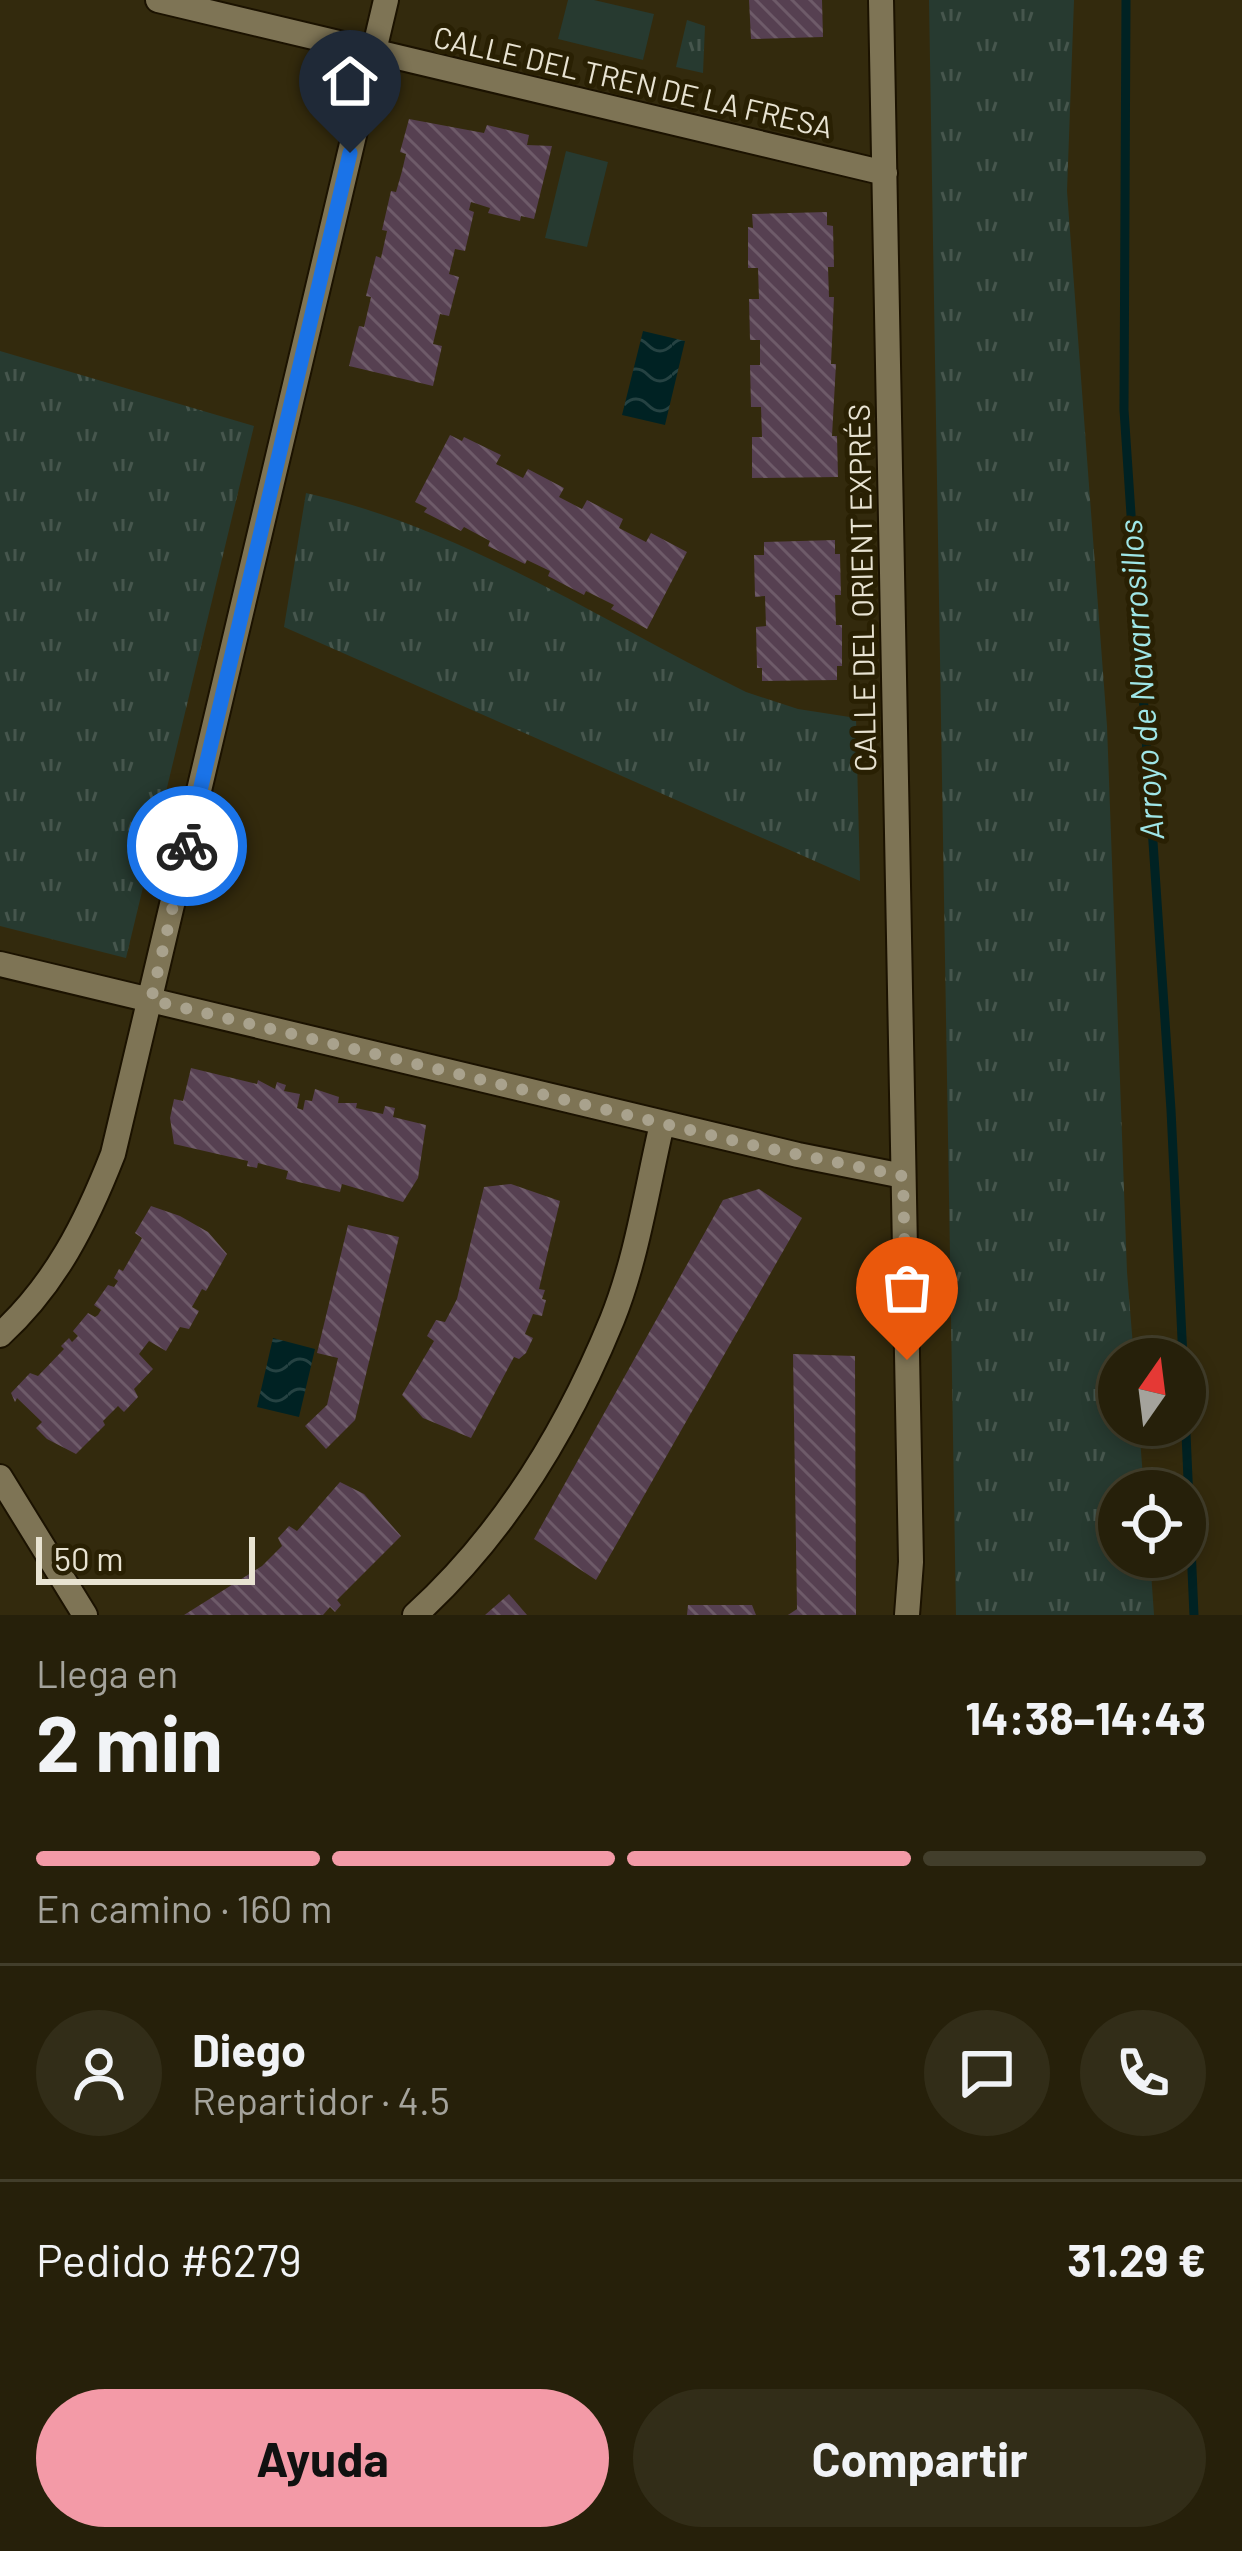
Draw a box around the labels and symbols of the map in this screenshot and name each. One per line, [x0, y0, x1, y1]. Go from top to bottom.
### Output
street label: CALLE DEL TREN DE LA FRESA [430, 18, 837, 145]
pin [299, 30, 401, 153]
street label: CALLE DEL ORIENT EXPRÉS [840, 404, 882, 772]
water label: Arroyo de Navarrosillos [1109, 518, 1171, 842]
courier [127, 786, 247, 906]
pin [856, 1237, 958, 1360]
north arrow [1098, 1338, 1206, 1446]
scale bar [36, 1531, 255, 1584]

